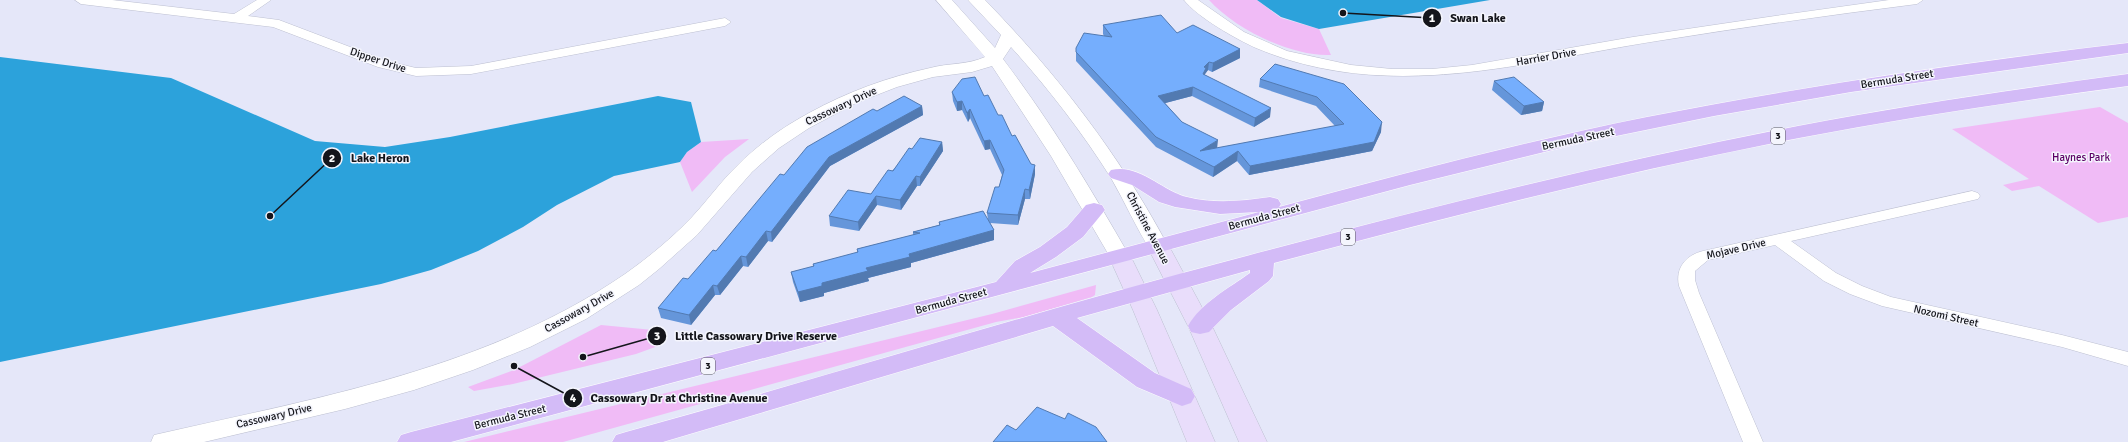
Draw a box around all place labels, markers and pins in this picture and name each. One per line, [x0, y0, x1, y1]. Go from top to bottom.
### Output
callout: Swan Lake [1422, 6, 1514, 30]
callout: Lake Heron [322, 146, 417, 170]
callout: Little Cassowary Drive Reserve [647, 324, 845, 348]
callout: Cassowary Dr at Christine Avenue [563, 386, 776, 410]

